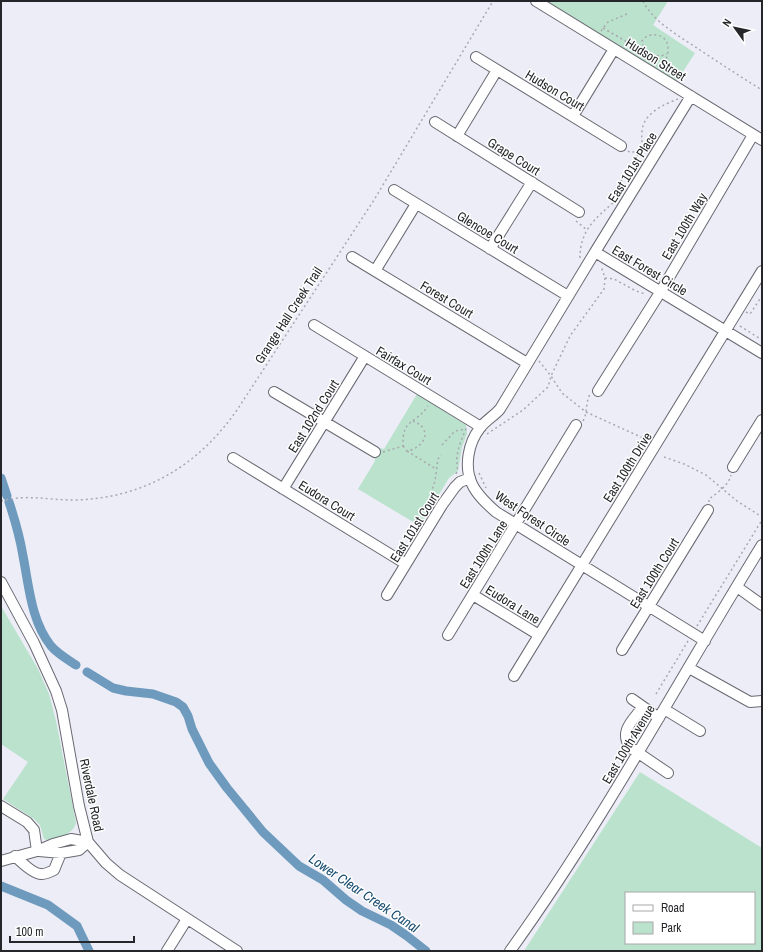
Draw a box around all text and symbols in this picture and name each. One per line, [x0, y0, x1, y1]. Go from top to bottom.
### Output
north arrow [715, 8, 755, 48]
text: N [719, 16, 734, 29]
street label: Hudson Street [622, 34, 689, 85]
street label: Hudson Court [522, 66, 587, 115]
street label: East 101st Place [604, 129, 661, 206]
street label: Grape Court [484, 134, 543, 179]
street label: East 100th Way [658, 189, 711, 263]
street label: Glencoe Court [454, 207, 522, 257]
street label: East Forest Circle [609, 241, 691, 300]
street label: Grange Hall Creek Trail [251, 264, 326, 367]
street label: Forest Court [417, 277, 476, 322]
street label: Fairfax Court [373, 342, 435, 389]
street label: East 102nd Court [284, 377, 343, 456]
street label: East 100th Drive [599, 429, 656, 505]
street label: Eudora Court [295, 476, 358, 524]
street label: West Forest Circle [492, 487, 574, 550]
street label: East 101st Court [386, 489, 443, 565]
street label: East 100th Lane [456, 517, 511, 592]
street label: East 100th Court [626, 535, 683, 612]
street label: Eudora Lane [482, 581, 543, 628]
street label: East 100th Avenue [598, 702, 659, 787]
street label: Riverdale Road [75, 757, 108, 833]
water label: Lower Clear Creek Canal [306, 850, 423, 937]
legend [625, 892, 755, 944]
text: Road [661, 900, 685, 916]
scale bar [10, 918, 134, 944]
text: Park [661, 920, 681, 936]
text: 100 m [16, 924, 43, 940]

